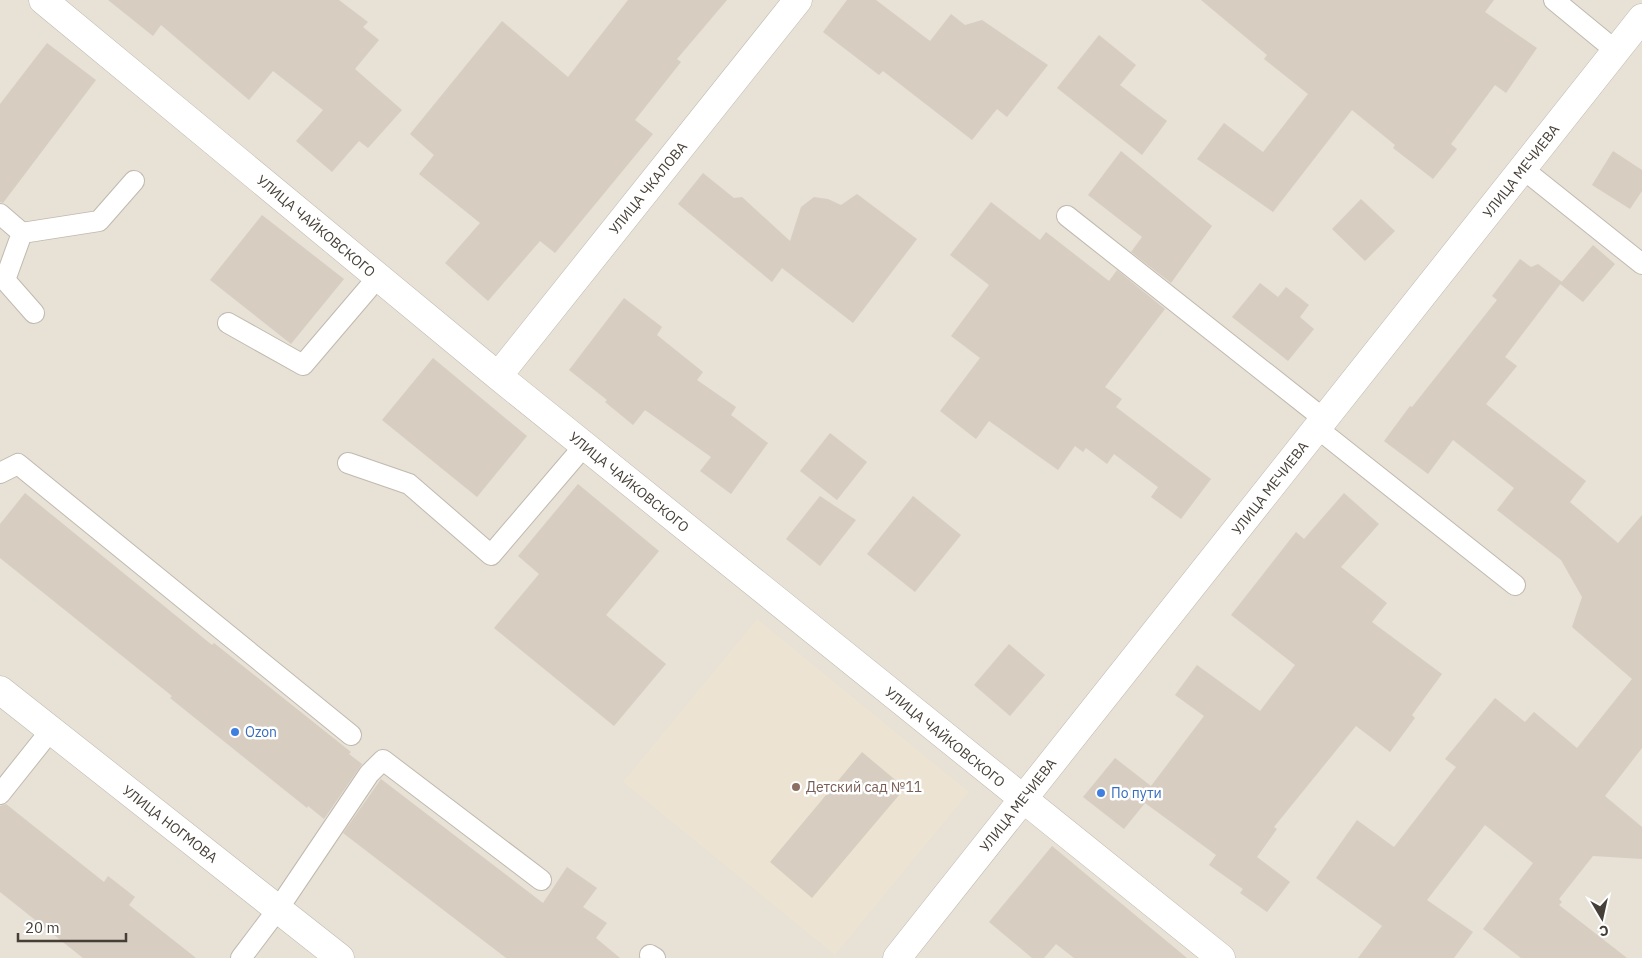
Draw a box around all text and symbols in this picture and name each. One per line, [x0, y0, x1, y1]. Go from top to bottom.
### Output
street label: УЛИЦА МЕЧИЕВА [1479, 120, 1563, 222]
street label: УЛИЦА ЧКАЛОВА [605, 138, 691, 238]
street label: УЛИЦА ЧАЙКОВСКОГО [253, 170, 380, 281]
street label: УЛИЦА ЧАЙКОВСКОГО [565, 427, 693, 536]
street label: УЛИЦА МЕЧИЕВА [1228, 437, 1312, 539]
street label: УЛИЦА ЧАЙКОВСКОГО [881, 682, 1009, 791]
place label: Ozon [245, 723, 277, 741]
marker: Ozon [229, 726, 241, 738]
street label: УЛИЦА МЕЧИЕВА [976, 754, 1060, 856]
place label: Детский сад №11 [806, 778, 922, 796]
street label: УЛИЦА НОГМОВА [119, 781, 221, 867]
marker: Детский сад №11 [790, 781, 802, 793]
place label: По пути [1111, 784, 1162, 802]
marker: По пути [1095, 787, 1107, 799]
north arrow [1577, 893, 1627, 943]
scale bar [18, 910, 125, 942]
text: 20 m [25, 918, 60, 937]
text: С [1598, 921, 1610, 940]

